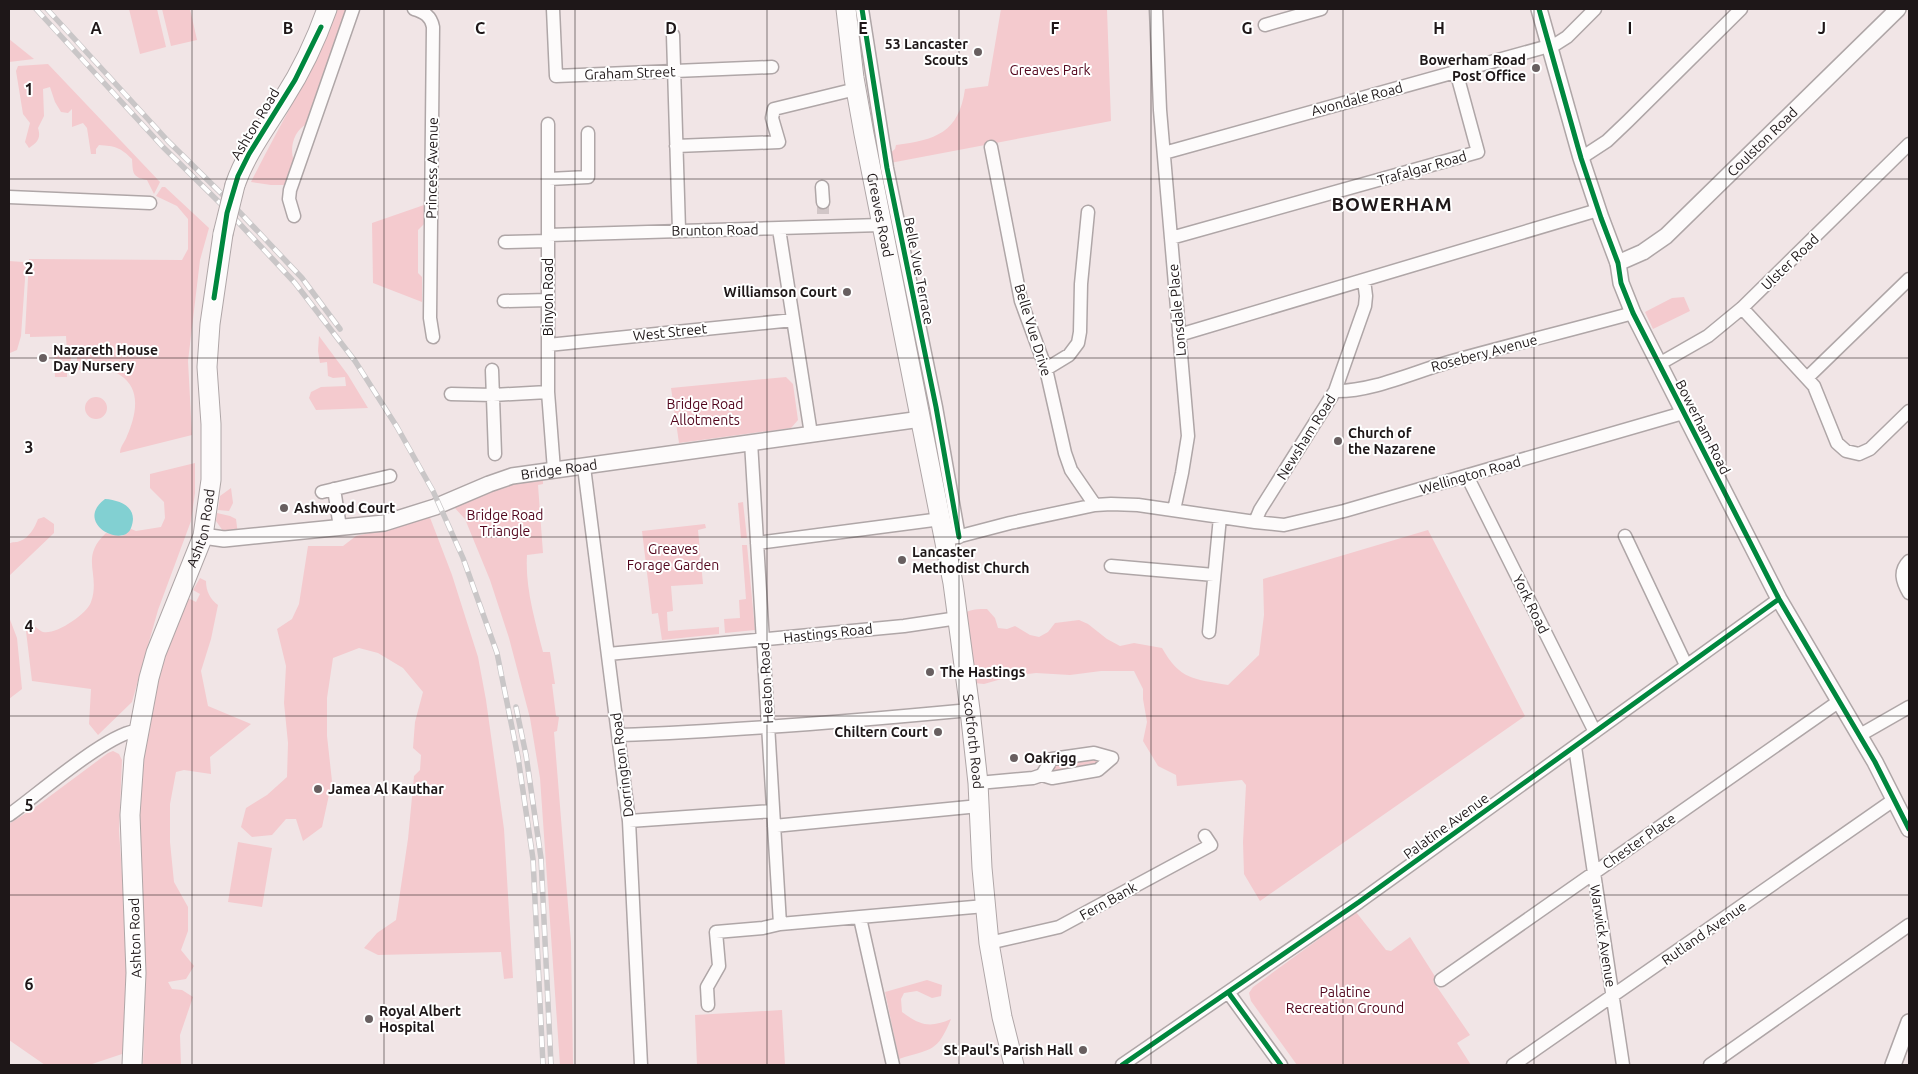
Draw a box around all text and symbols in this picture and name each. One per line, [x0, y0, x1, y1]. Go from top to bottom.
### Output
text: A [90, 19, 102, 37]
text: B [283, 19, 293, 37]
text: C [475, 19, 485, 37]
text: D [665, 19, 677, 37]
text: E [858, 19, 868, 37]
text: F [1051, 19, 1060, 37]
text: G [1241, 19, 1253, 37]
text: H [1433, 19, 1445, 37]
text: I [1628, 19, 1632, 37]
text: J [1818, 19, 1826, 37]
place label: 53 Lancaster Scouts [885, 36, 968, 68]
marker: 53 Lancaster Scouts [972, 46, 984, 58]
place label: Bowerham Road Post Office [1419, 52, 1526, 84]
park label: Greaves Park [1009, 62, 1091, 78]
marker: Bowerham Road Post Office [1530, 62, 1542, 74]
street label: Graham Street [584, 63, 676, 83]
street label: Avondale Road [1309, 79, 1405, 119]
text: 1 [24, 80, 34, 98]
street label: Ashton Road [227, 85, 283, 163]
street label: Coulston Road [1724, 104, 1801, 180]
street label: Princess Avenue [423, 117, 441, 219]
street label: Trafalgar Road [1376, 148, 1468, 188]
street label: Greaves Road [864, 172, 896, 259]
district label: BOWERHAM [1331, 193, 1453, 215]
street label: Belle Vue Terrace [901, 216, 937, 326]
street label: Brunton Road [671, 221, 759, 239]
street label: Ulster Road [1758, 231, 1822, 293]
street label: Binyon Road [540, 258, 556, 336]
text: 2 [24, 259, 34, 277]
street label: Lonsdale Place [1165, 263, 1189, 357]
street label: Belle Vue Drive [1011, 282, 1055, 378]
place label: Williamson Court [724, 284, 837, 300]
marker: Williamson Court [841, 286, 853, 298]
street label: West Street [632, 320, 708, 344]
street label: Rosebery Avenue [1429, 331, 1539, 375]
place label: Nazareth House Day Nursery [53, 342, 158, 374]
marker: Nazareth House Day Nursery [37, 352, 49, 364]
street label: Bowerham Road [1672, 377, 1734, 477]
street label: Newsham Road [1273, 391, 1339, 483]
park label: Bridge Road Allotments [666, 396, 744, 428]
place label: Church of the Nazarene [1348, 425, 1436, 457]
marker: Church of the Nazarene [1332, 435, 1344, 447]
text: 3 [24, 438, 34, 456]
street label: Wellington Road [1418, 453, 1522, 497]
street label: Bridge Road [520, 456, 598, 483]
street label: Ashton Road [183, 488, 218, 570]
place label: Ashwood Court [294, 500, 395, 516]
marker: Ashwood Court [278, 502, 290, 514]
park label: Bridge Road Triangle [466, 507, 544, 539]
park label: Greaves Forage Garden [627, 541, 719, 573]
place label: Lancaster Methodist Church [912, 544, 1029, 576]
marker: Lancaster Methodist Church [896, 554, 908, 566]
street label: York Road [1510, 572, 1552, 636]
text: 4 [24, 617, 34, 635]
street label: Hastings Road [783, 620, 873, 646]
street label: Heaton Road [756, 642, 776, 724]
place label: The Hastings [940, 664, 1026, 680]
marker: The Hastings [924, 666, 936, 678]
street label: Scotforth Road [960, 693, 986, 789]
street label: Dorrington Road [608, 712, 636, 818]
place label: Chiltern Court [834, 724, 928, 740]
marker: Chiltern Court [932, 726, 944, 738]
place label: Oakrigg [1024, 750, 1077, 766]
marker: Oakrigg [1008, 752, 1020, 764]
place label: Jamea Al Kauthar [328, 781, 444, 797]
marker: Jamea Al Kauthar [312, 783, 324, 795]
street label: Palatine Avenue [1400, 790, 1492, 862]
text: 5 [24, 796, 34, 814]
street label: Chester Place [1599, 810, 1679, 872]
street label: Fern Bank [1077, 879, 1139, 923]
street label: Warwick Avenue [1587, 884, 1619, 988]
street label: Ashton Road [126, 897, 144, 979]
street label: Rutland Avenue [1659, 898, 1749, 968]
text: 6 [24, 975, 34, 993]
park label: Palatine Recreation Ground [1286, 984, 1404, 1016]
place label: Royal Albert Hospital [379, 1003, 461, 1035]
marker: Royal Albert Hospital [363, 1013, 375, 1025]
place label: St Paul's Parish Hall [943, 1042, 1073, 1058]
marker: St Paul's Parish Hall [1077, 1044, 1089, 1056]

